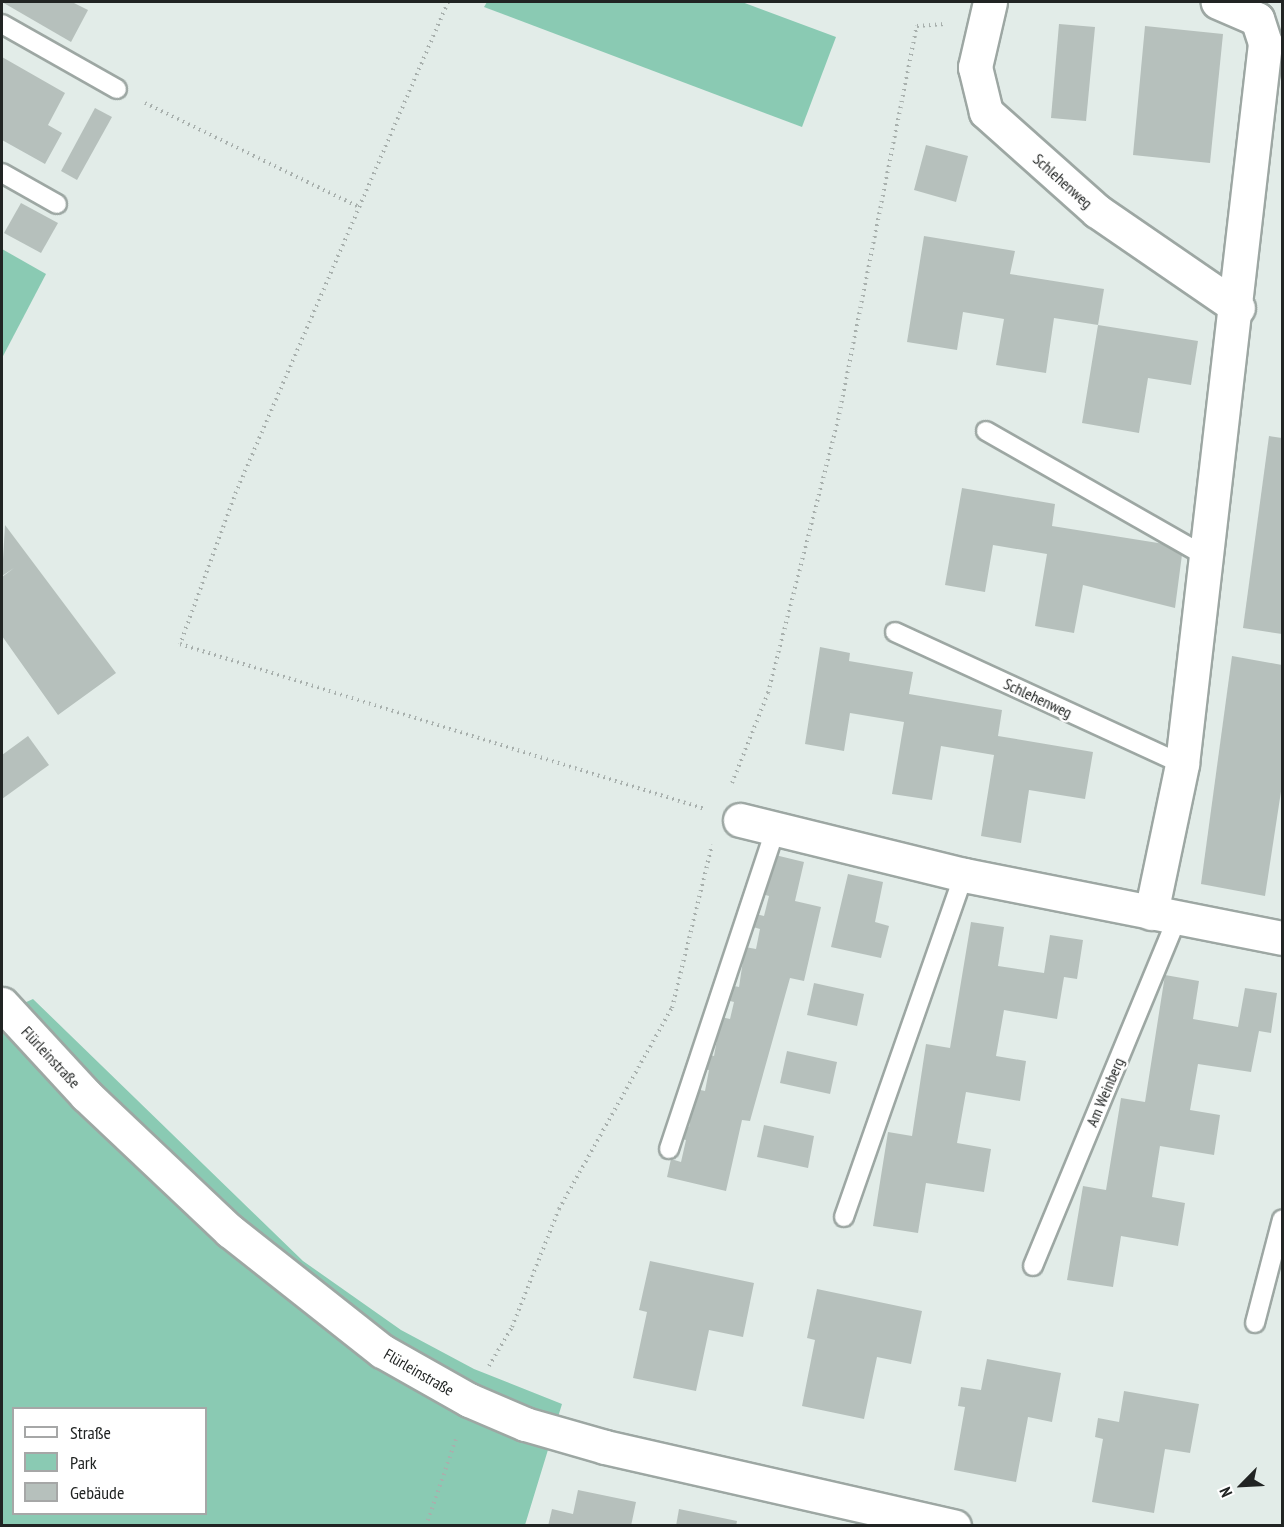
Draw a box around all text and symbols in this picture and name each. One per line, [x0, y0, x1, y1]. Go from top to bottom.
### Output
street label: Schlehenweg [1029, 149, 1097, 213]
street label: Schlehenweg [1001, 674, 1075, 722]
street label: Flürleinstraße [18, 1022, 84, 1092]
street label: Am Weinberg [1082, 1054, 1128, 1130]
street label: Flürleinstraße [381, 1344, 457, 1400]
legend [12, 1407, 207, 1515]
text: Straße [70, 1421, 111, 1444]
text: Park [70, 1451, 97, 1474]
north arrow [1212, 1455, 1272, 1515]
text: Gebäude [70, 1481, 124, 1504]
text: N [1215, 1484, 1236, 1500]

